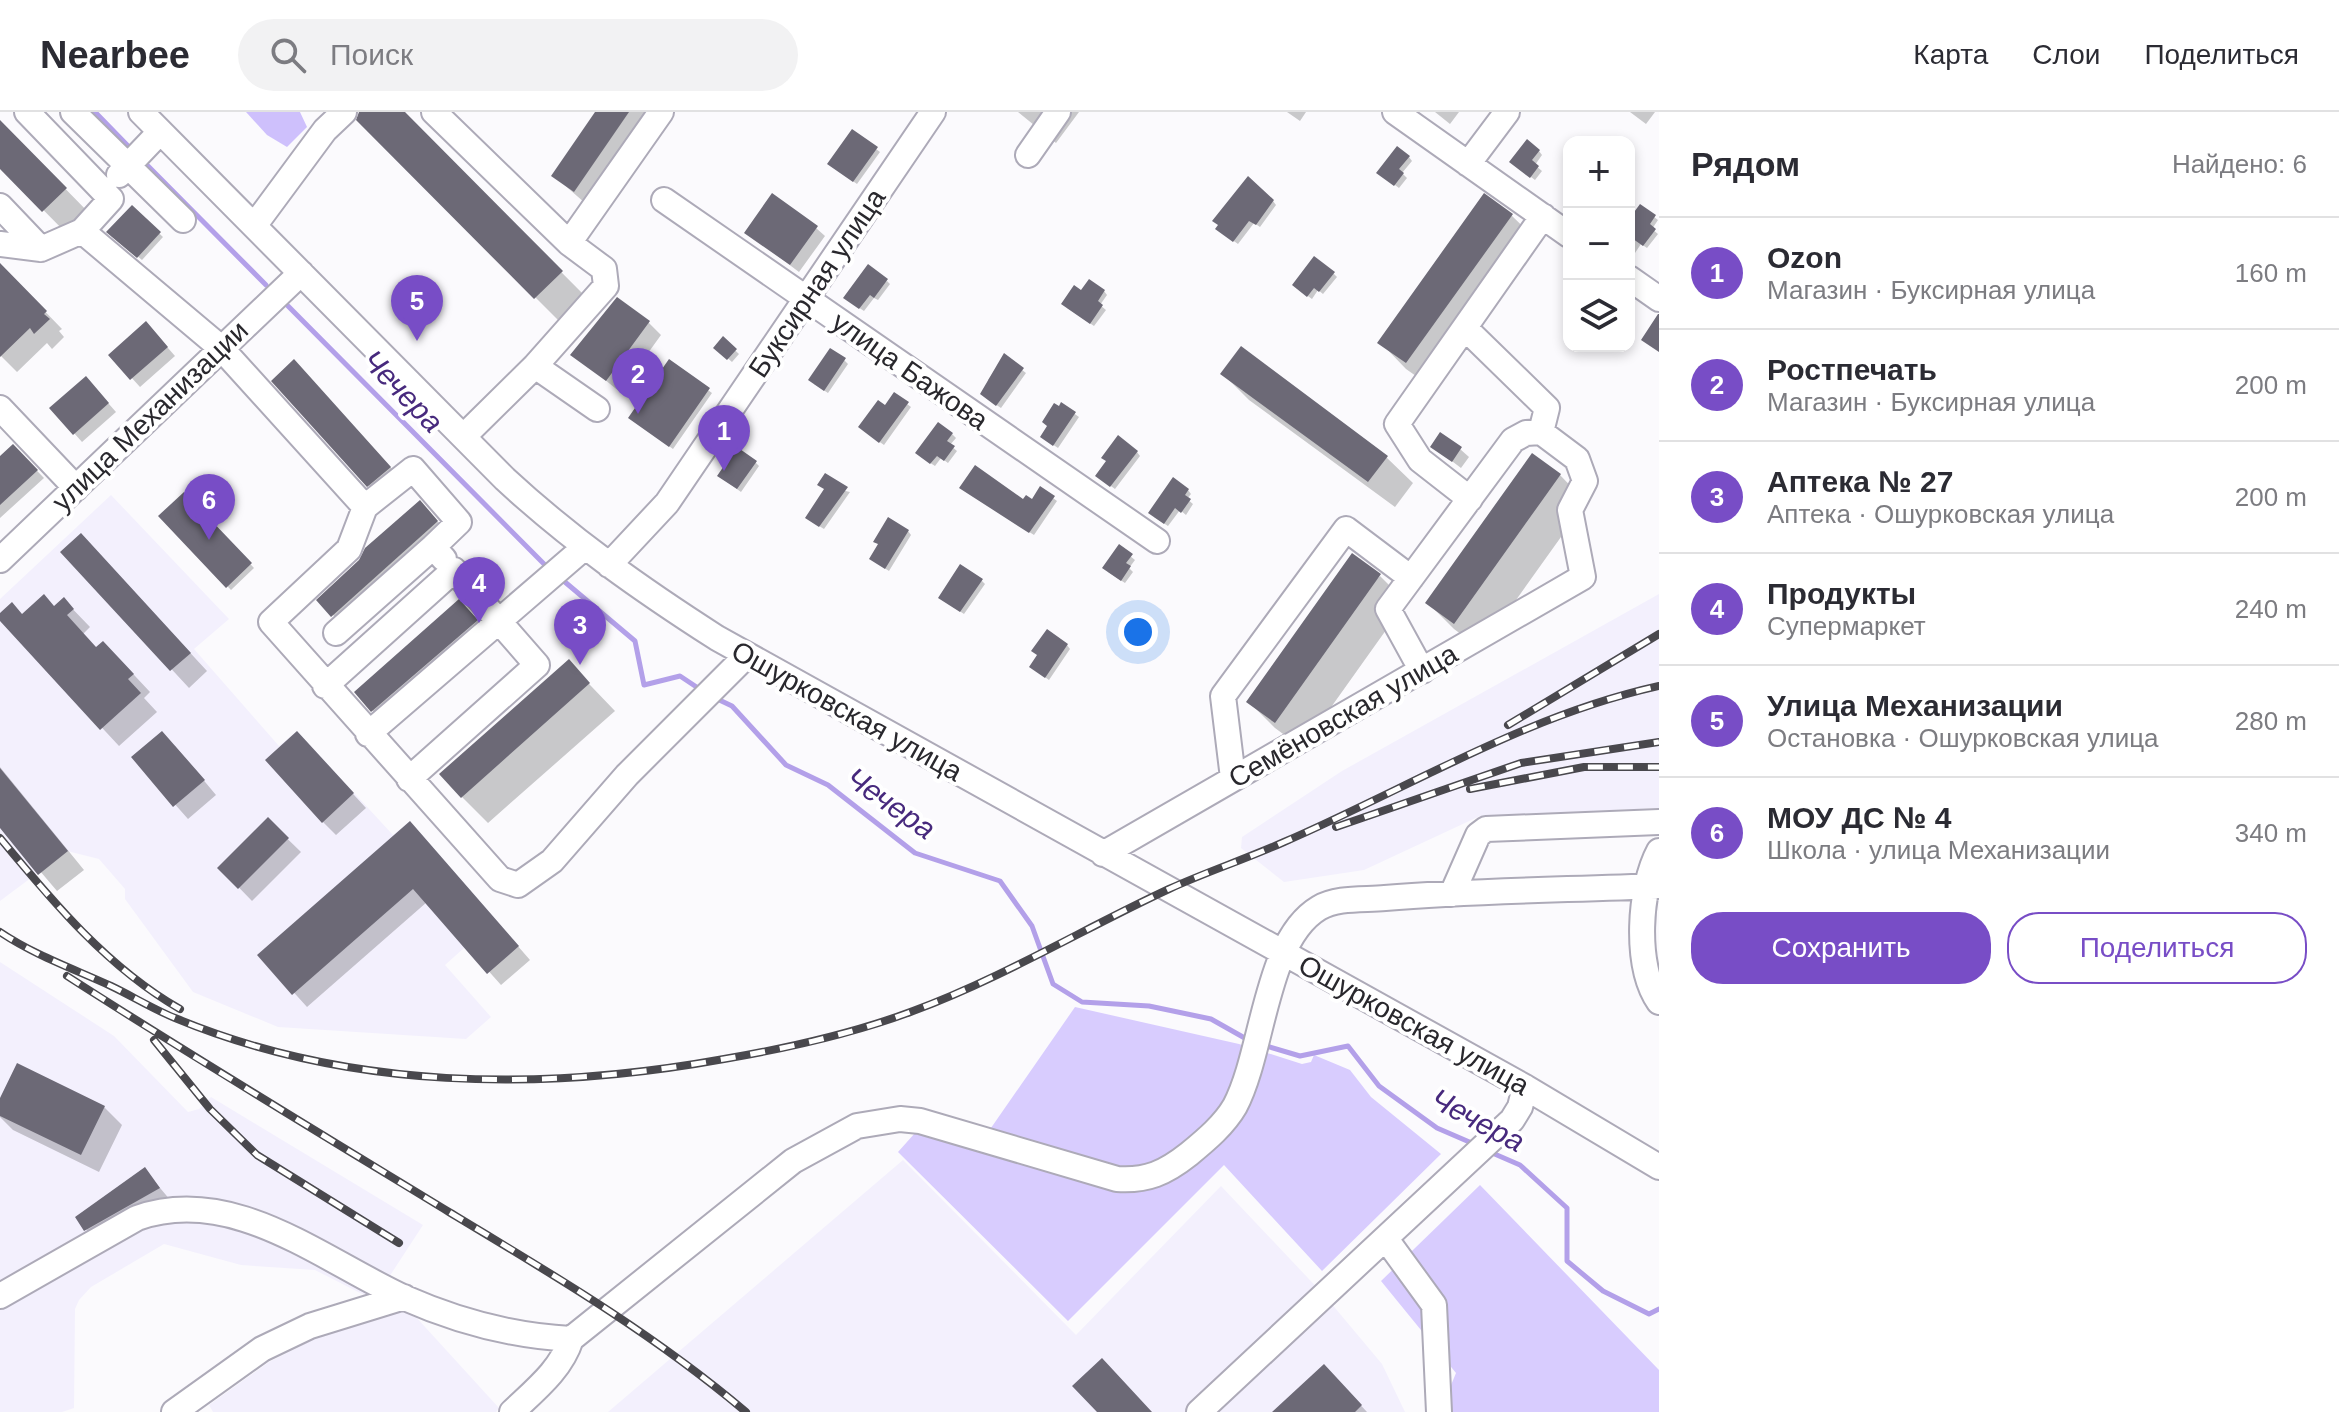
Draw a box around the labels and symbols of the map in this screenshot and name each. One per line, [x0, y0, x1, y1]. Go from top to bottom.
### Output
street label: Буксирная улица [742, 183, 892, 383]
pin: 5 [391, 275, 443, 341]
street label: улица Бажова [826, 306, 994, 436]
street label: улица Механизации [46, 315, 254, 517]
water label: Чечера [356, 343, 450, 439]
pin: 2 [612, 348, 664, 414]
pin: 1 [698, 405, 750, 471]
pin: 6 [183, 474, 235, 540]
pin: 4 [453, 557, 505, 623]
pin: 3 [554, 599, 606, 665]
your location [1118, 612, 1158, 652]
street label: Ошурковская улица [726, 635, 968, 787]
street label: Семёновская улица [1223, 638, 1463, 794]
water label: Чечера [840, 761, 942, 845]
street label: Ошурковская улица [1293, 949, 1535, 1101]
water label: Чечера [1426, 1082, 1530, 1158]

